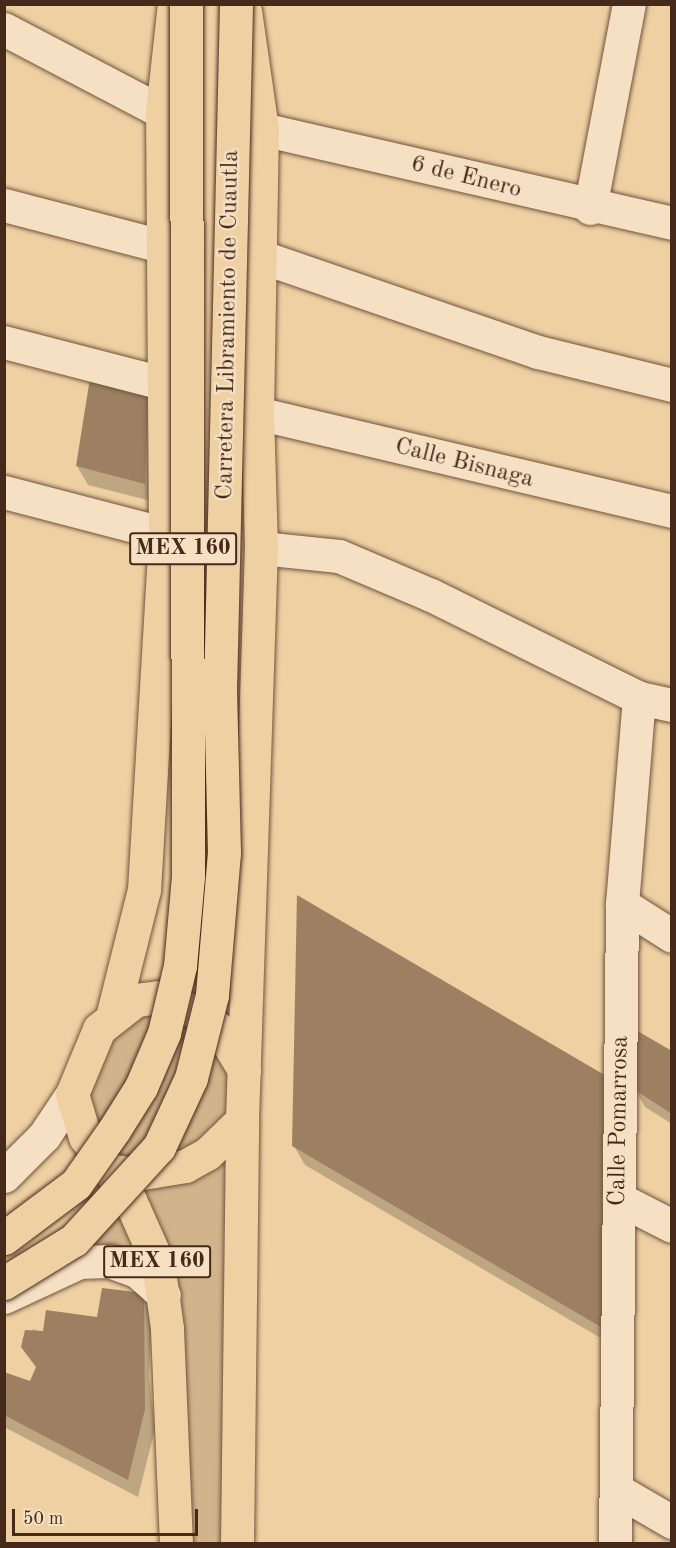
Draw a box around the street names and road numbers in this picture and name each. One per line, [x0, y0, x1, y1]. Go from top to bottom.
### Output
street label: Carretera Libramiento de Cuautla [212, 150, 246, 500]
street label: 6 de Enero [408, 150, 524, 206]
street label: Calle Bisnaga [392, 433, 536, 495]
road number: MEX 160 [129, 530, 237, 568]
street label: Calle Pomarrosa [604, 1036, 636, 1206]
road number: MEX 160 [103, 1243, 211, 1281]

